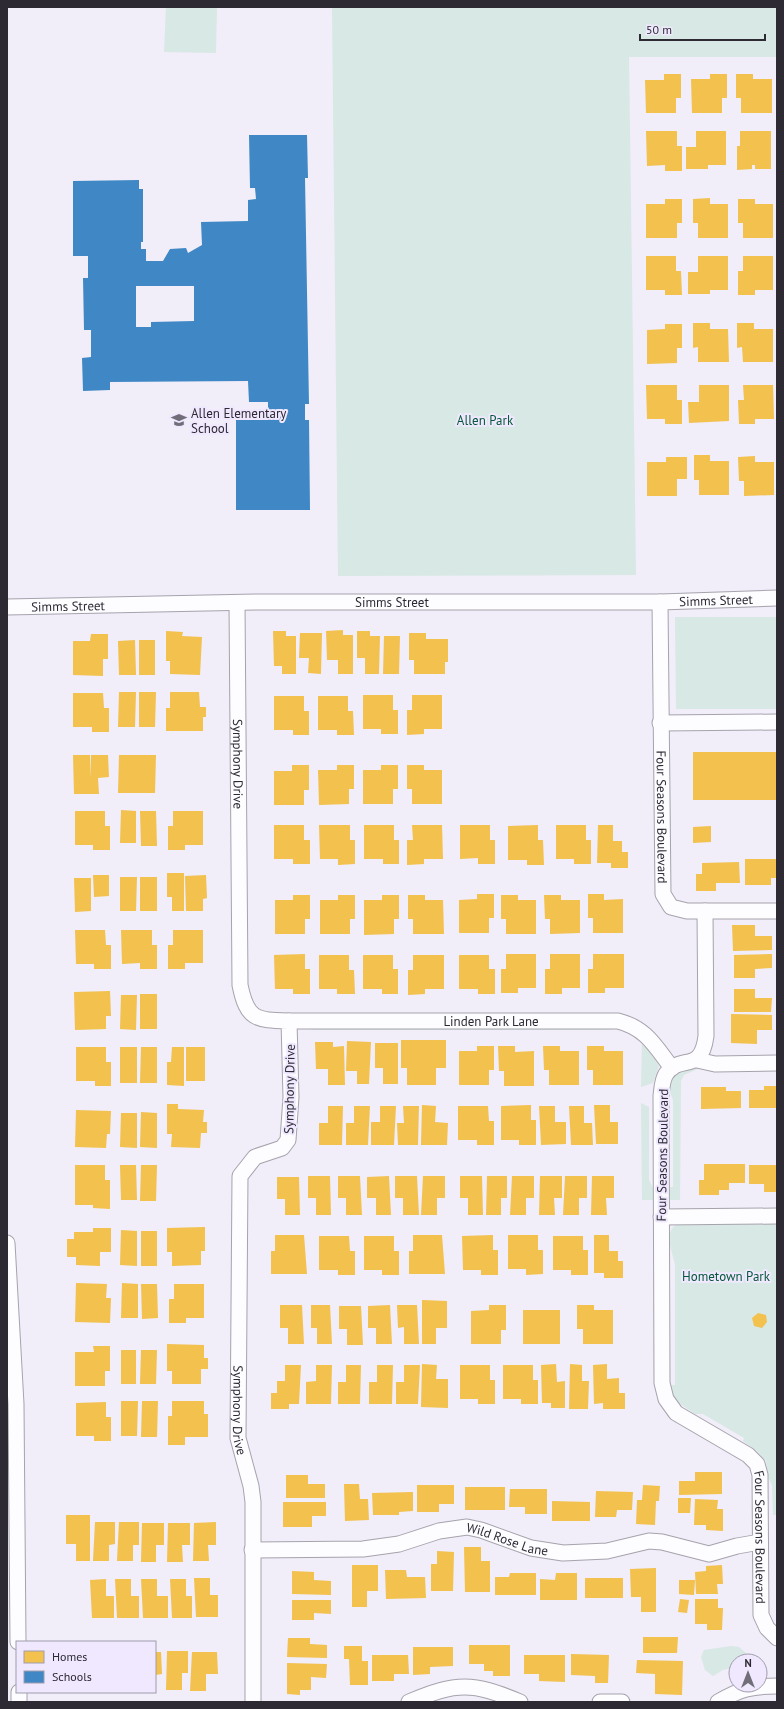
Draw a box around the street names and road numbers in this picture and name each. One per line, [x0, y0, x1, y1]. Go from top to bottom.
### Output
street label: Simms Street [679, 591, 754, 610]
street label: Simms Street [355, 594, 429, 611]
street label: Simms Street [31, 597, 106, 616]
street label: Symphony Drive [229, 719, 247, 809]
street label: Four Seasons Boulevard [653, 750, 671, 884]
street label: Linden Park Lane [443, 1013, 539, 1030]
street label: Symphony Drive [280, 1044, 299, 1134]
street label: Four Seasons Boulevard [653, 1088, 672, 1222]
street label: Symphony Drive [229, 1365, 250, 1457]
street label: Four Seasons Boulevard [750, 1469, 769, 1604]
street label: Wild Rose Lane [465, 1519, 549, 1560]

